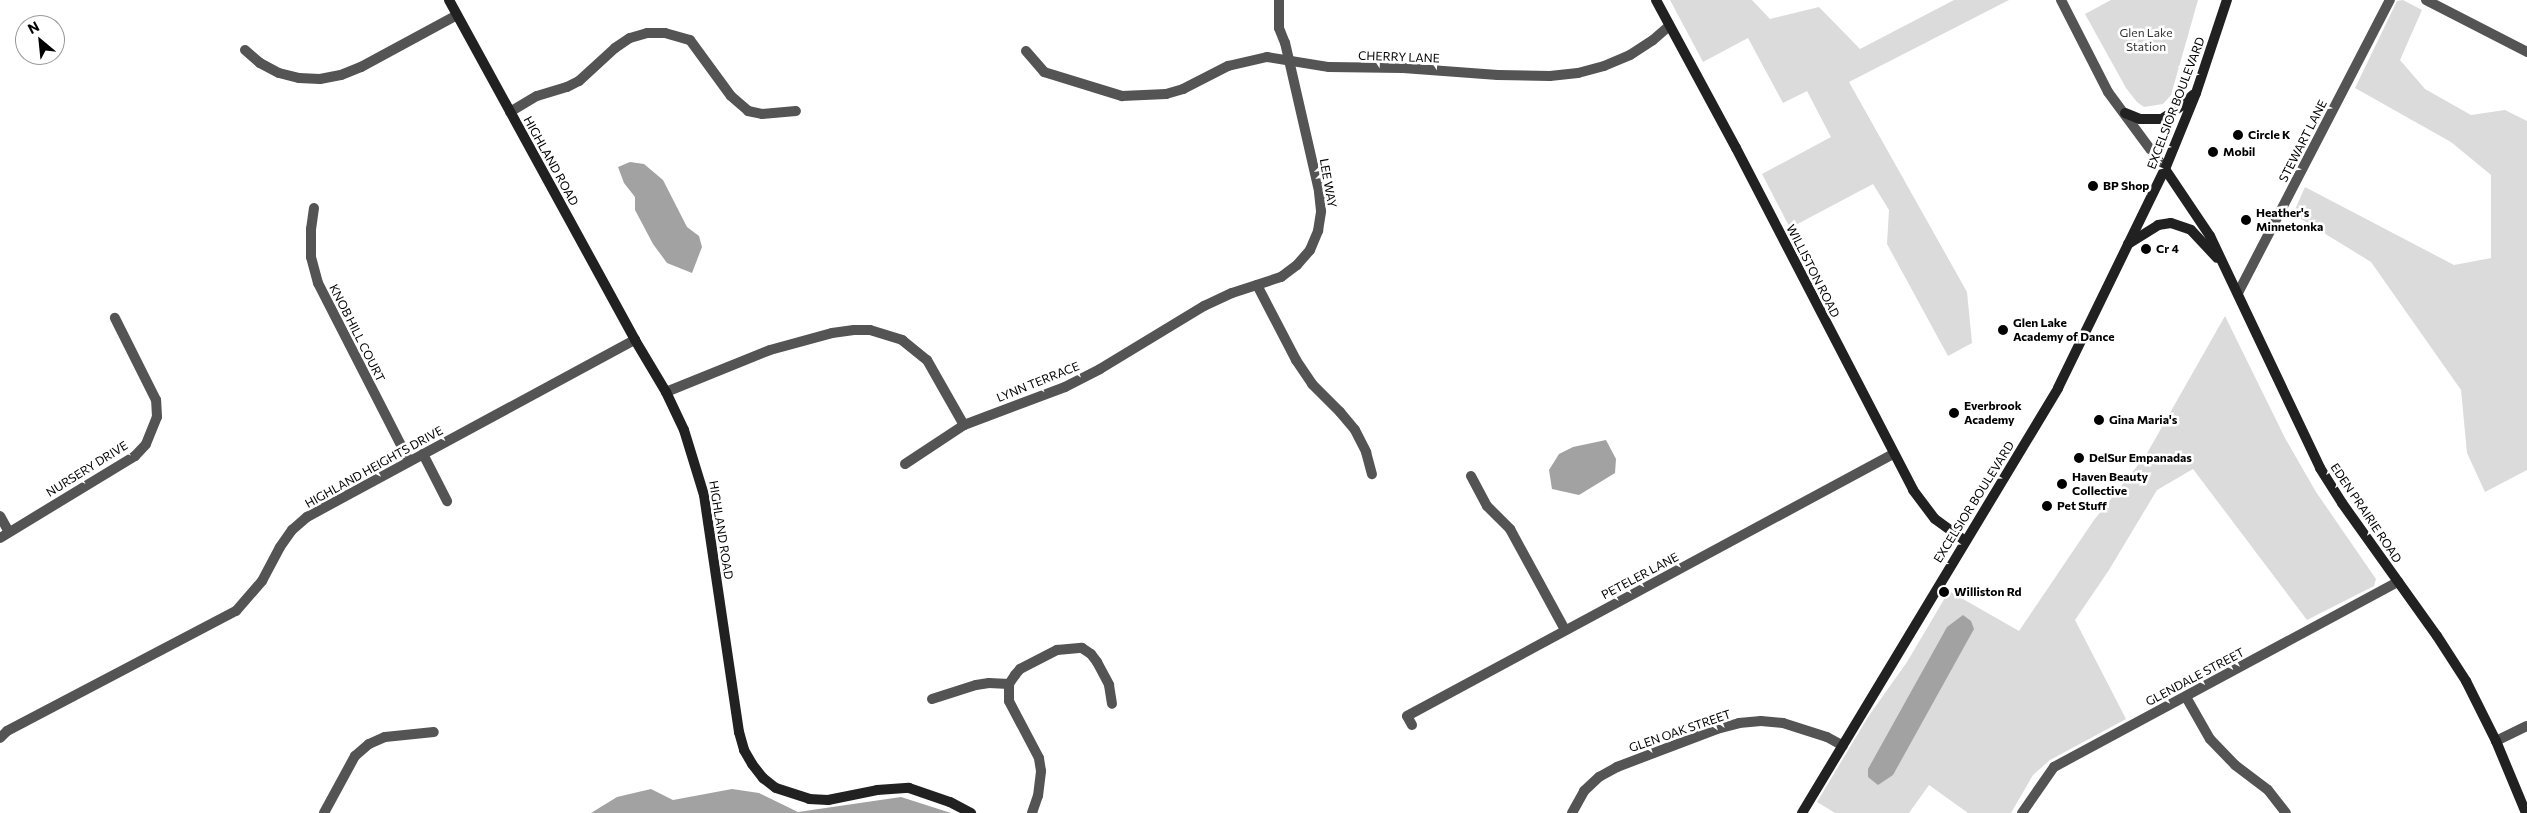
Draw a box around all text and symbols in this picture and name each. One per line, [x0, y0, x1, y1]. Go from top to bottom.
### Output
north arrow [15, 15, 65, 65]
text: N [25, 17, 42, 37]
park label: Glen Lake Station [2119, 26, 2173, 54]
street label: EXCELSIOR BOULEVARD [2144, 35, 2208, 171]
street label: CHERRY LANE [1358, 48, 1440, 66]
street label: STEWART LANE [2276, 97, 2330, 185]
street label: HIGHLAND ROAD [520, 114, 582, 208]
place label: Circle K [2248, 128, 2290, 142]
marker: Circle K [2232, 129, 2244, 141]
place label: Mobil [2223, 145, 2255, 159]
marker: Mobil [2207, 146, 2219, 158]
street label: LEE WAY [1317, 157, 1339, 209]
place label: BP Shop [2103, 179, 2149, 193]
marker: BP Shop [2087, 180, 2099, 192]
place label: Heather's Minnetonka [2256, 206, 2323, 234]
marker: Heather's Minnetonka [2240, 214, 2252, 226]
street label: WILLISTON ROAD [1783, 222, 1843, 320]
place label: Cr 4 [2156, 242, 2179, 256]
marker: Cr 4 [2140, 243, 2152, 255]
street label: KNOB HILL COURT [326, 282, 388, 384]
place label: Glen Lake Academy of Dance [2013, 316, 2115, 344]
marker: Glen Lake Academy of Dance [1997, 324, 2009, 336]
street label: LYNN TERRACE [995, 359, 1081, 405]
place label: Everbrook Academy [1964, 399, 2022, 427]
marker: Everbrook Academy [1948, 407, 1960, 419]
place label: Gina Maria's [2109, 413, 2177, 427]
marker: Gina Maria's [2093, 414, 2105, 426]
street label: HIGHLAND HEIGHTS DRIVE [303, 423, 445, 511]
street label: NURSERY DRIVE [44, 438, 130, 500]
street label: EXCELSIOR BOULEVARD [1931, 439, 2017, 565]
place label: DelSur Empanadas [2089, 451, 2192, 465]
marker: DelSur Empanadas [2073, 452, 2085, 464]
street label: EDEN PRAIRIE ROAD [2327, 461, 2405, 565]
place label: Haven Beauty Collective [2072, 470, 2148, 498]
marker: Haven Beauty Collective [2056, 478, 2068, 490]
street label: HIGHLAND ROAD [706, 480, 736, 580]
place label: Pet Stuff [2057, 499, 2107, 513]
marker: Pet Stuff [2041, 500, 2053, 512]
street label: PETELER LANE [1599, 550, 1681, 602]
place label: Williston Rd [1954, 585, 2022, 599]
marker: Williston Rd [1938, 586, 1950, 598]
street label: GLENDALE STREET [2143, 645, 2247, 709]
street label: GLEN OAK STREET [1627, 707, 1733, 755]

